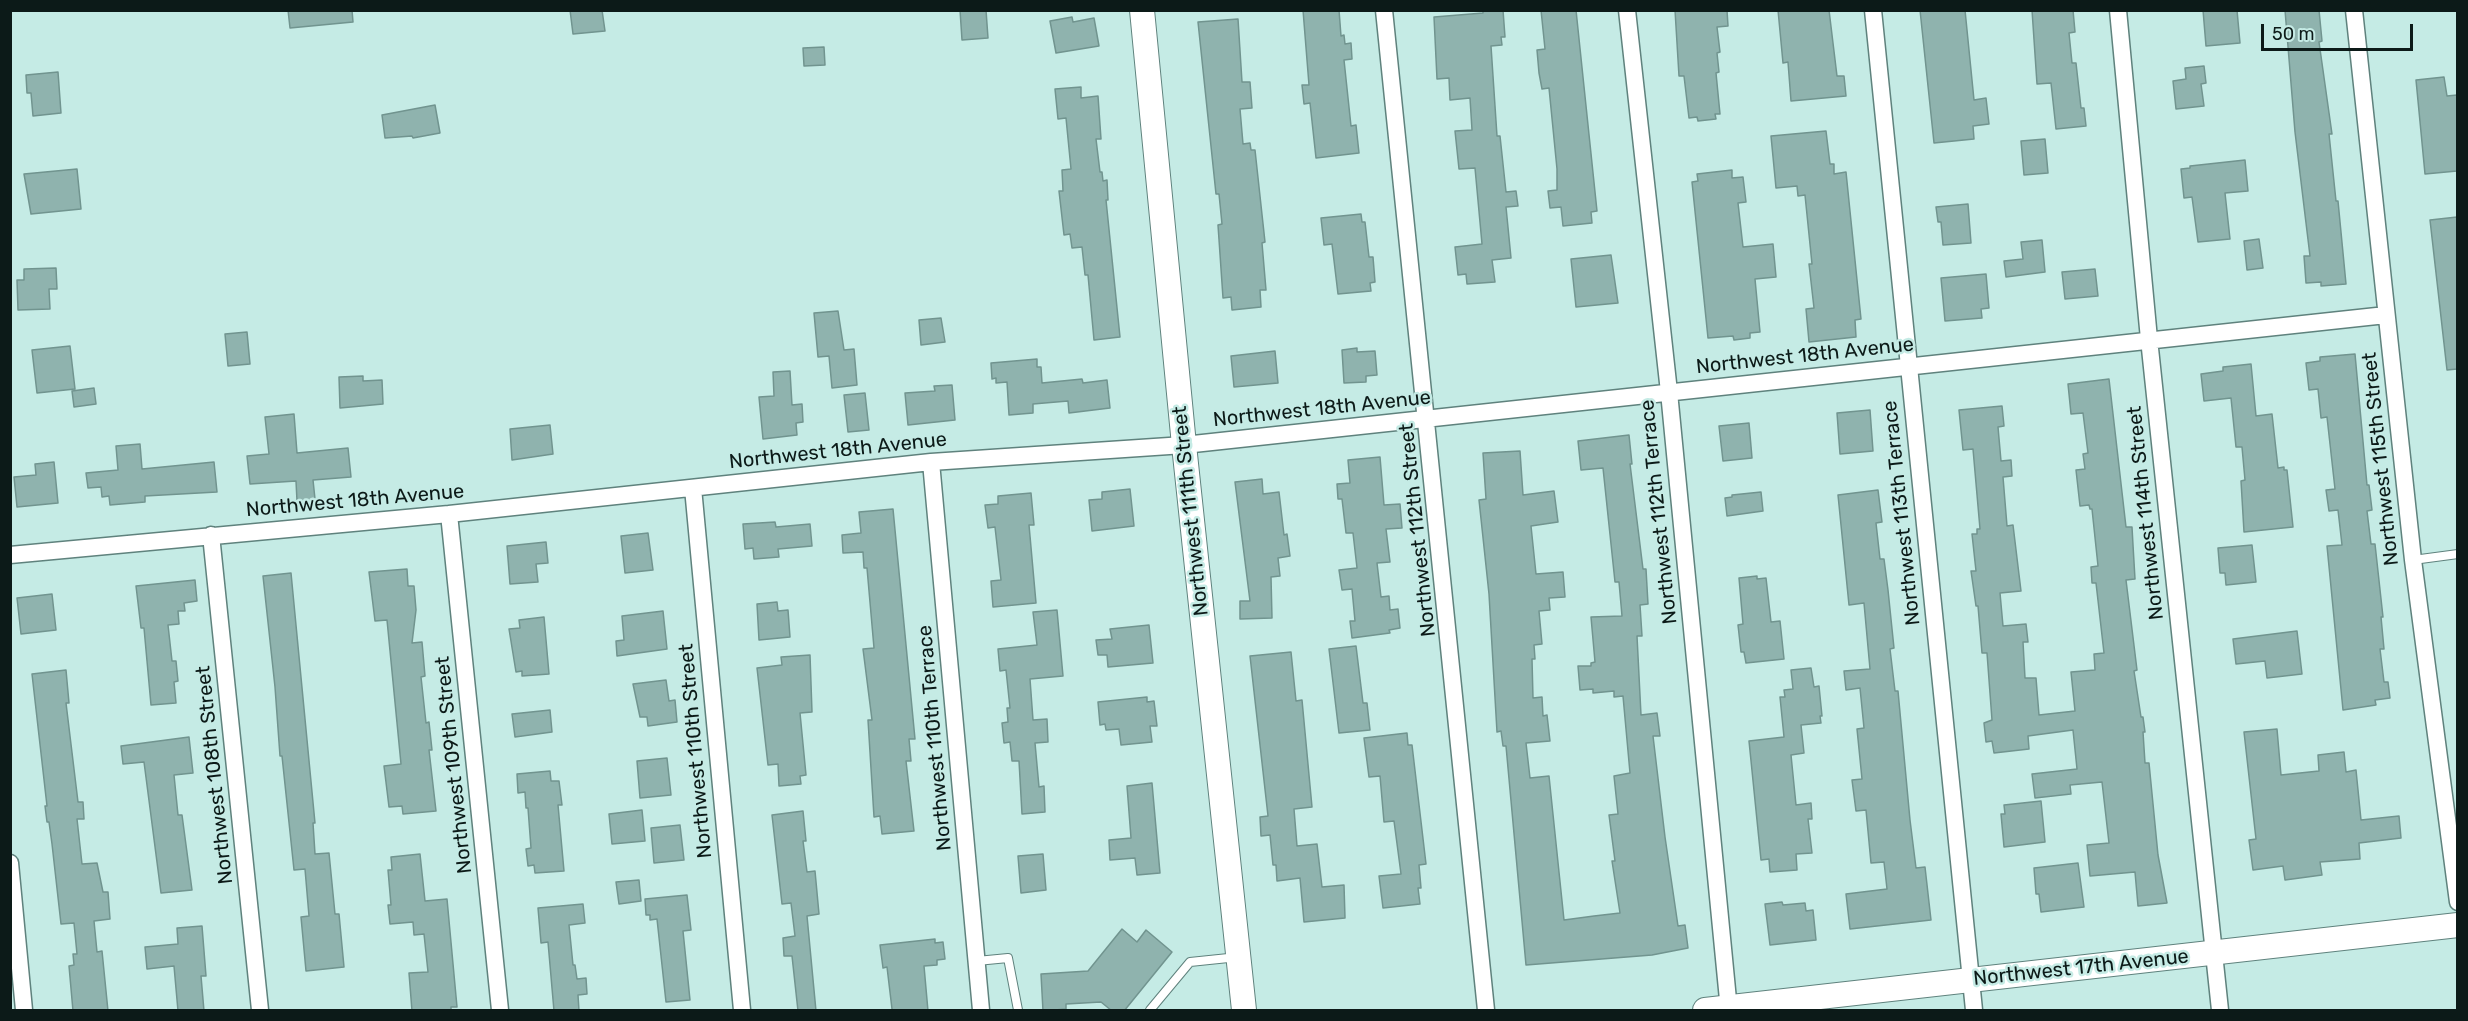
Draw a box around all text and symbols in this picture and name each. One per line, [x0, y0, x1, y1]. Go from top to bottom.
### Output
scale bar [2264, 12, 2416, 50]
text: 50 m [2272, 23, 2315, 45]
street label: Northwest 18th Avenue [1695, 333, 1915, 379]
street label: Northwest 115th Street [2358, 351, 2404, 567]
street label: Northwest 18th Avenue [1212, 386, 1432, 432]
street label: Northwest 112th Terrace [1635, 399, 1683, 625]
street label: Northwest 113th Terrace [1878, 399, 1926, 627]
street label: Northwest 111th Street [1168, 405, 1214, 617]
street label: Northwest 114th Street [2123, 405, 2169, 621]
street label: Northwest 112th Street [1395, 422, 1441, 638]
street label: Northwest 18th Avenue [728, 428, 948, 474]
street label: Northwest 18th Avenue [245, 480, 465, 522]
street label: Northwest 110th Terrace [913, 624, 957, 852]
street label: Northwest 110th Street [675, 643, 717, 859]
street label: Northwest 109th Street [431, 655, 477, 875]
street label: Northwest 108th Street [192, 665, 238, 885]
street label: Northwest 17th Avenue [1972, 945, 2190, 991]

